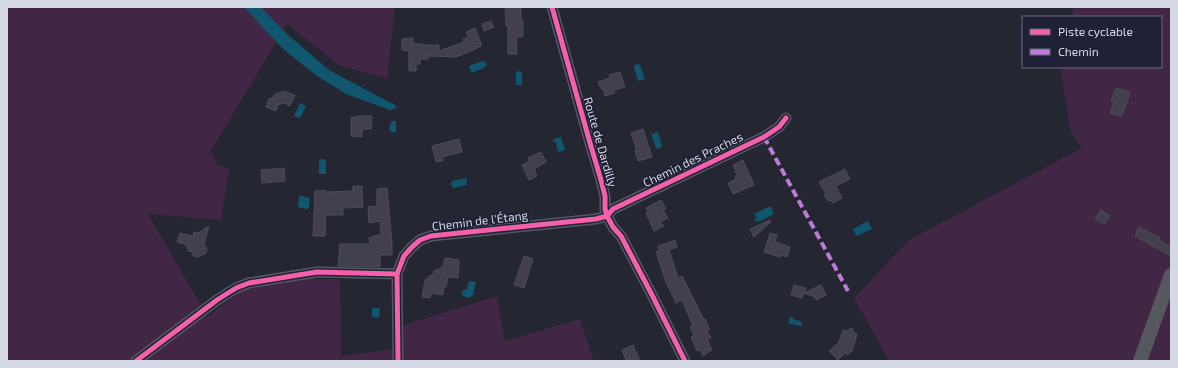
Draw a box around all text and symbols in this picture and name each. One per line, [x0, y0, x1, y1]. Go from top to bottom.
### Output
legend [1022, 16, 1162, 68]
text: Piste cyclable [1058, 24, 1133, 38]
text: Chemin [1058, 44, 1099, 58]
street label: Route de Dardilly [581, 95, 621, 189]
street label: Chemin des Praches [640, 129, 745, 189]
street label: Chemin de l'Étang [431, 207, 529, 233]

